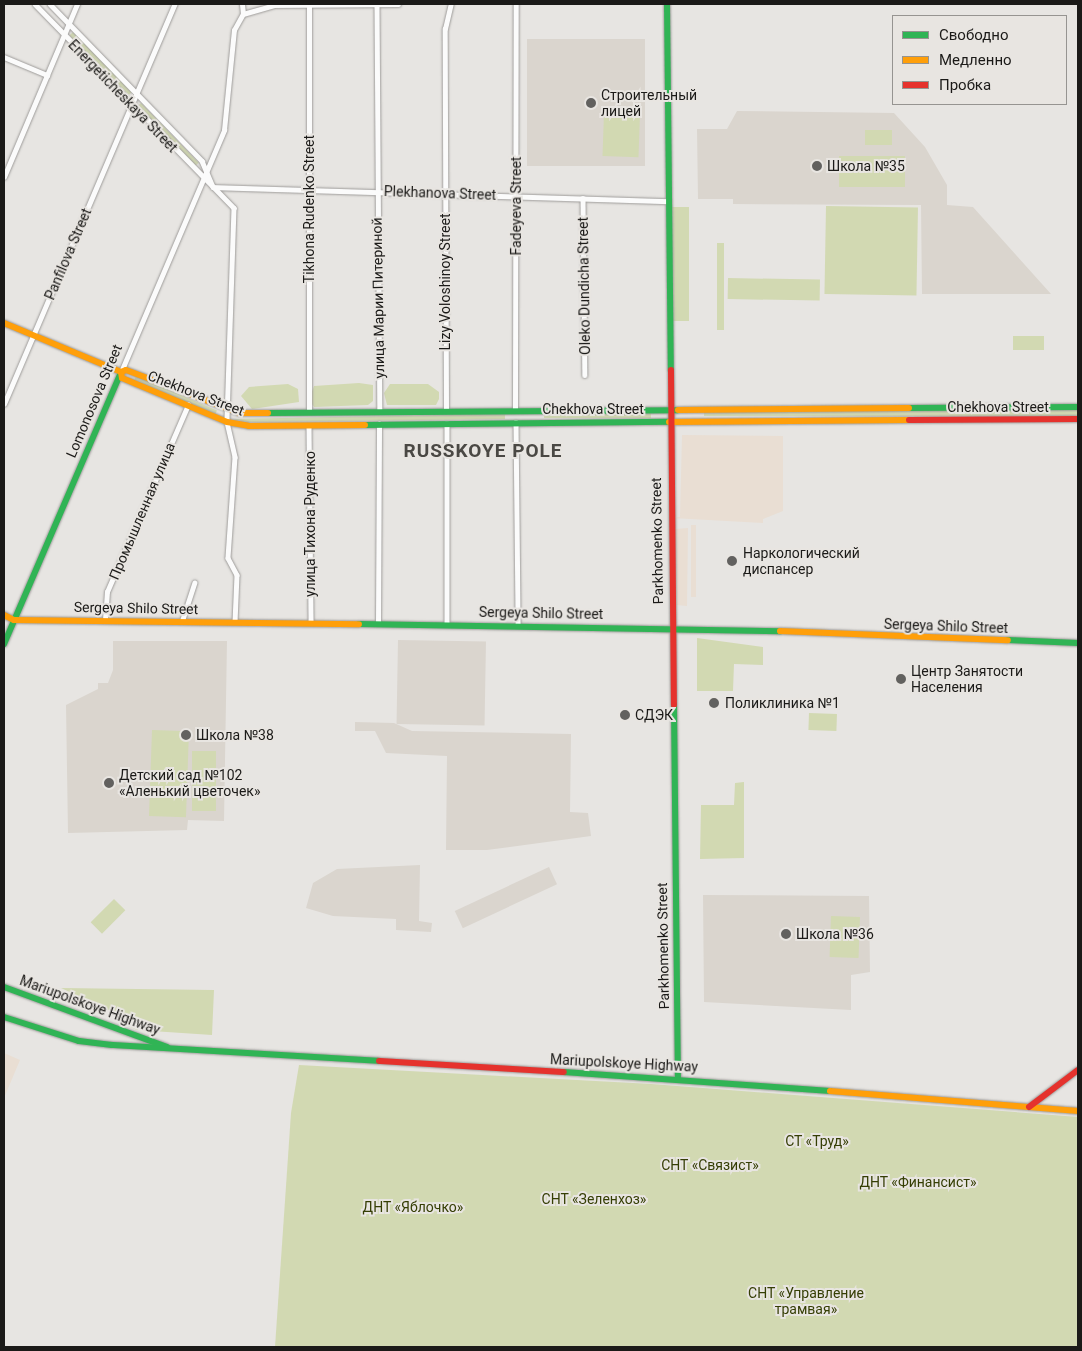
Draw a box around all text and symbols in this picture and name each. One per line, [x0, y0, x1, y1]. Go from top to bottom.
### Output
legend [892, 15, 1067, 105]
text: Свободно [939, 26, 1008, 44]
street label: Energeticheskaya Street [65, 36, 181, 156]
text: Медленно [939, 51, 1012, 69]
text: Пробка [939, 76, 991, 94]
place label: Строительный лицей [601, 87, 697, 120]
marker: Строительный лицей [585, 97, 597, 109]
street label: Tikhona Rudenko Street [301, 135, 317, 283]
street label: Fadeyeva Street [508, 157, 524, 255]
place label: Школа №35 [827, 158, 905, 174]
marker: Школа №35 [811, 160, 823, 172]
street label: Plekhanova Street [384, 183, 496, 203]
street label: Panfilova Street [41, 206, 95, 302]
street label: Lizy Voloshinoy Street [437, 214, 453, 350]
street label: улица Марии Питериной [368, 217, 388, 379]
street label: Oleko Dundicha Street [574, 217, 594, 355]
street label: Lomonosova Street [63, 342, 125, 460]
street label: Chekhova Street [146, 367, 246, 419]
street label: Chekhova Street [947, 399, 1049, 415]
street label: Chekhova Street [542, 401, 644, 417]
street label: Промышленная улица [105, 440, 179, 582]
district label: RUSSKOYE POLE [402, 440, 564, 462]
street label: улица Тихона Руденко [302, 451, 318, 597]
street label: Parkhomenko Street [647, 477, 667, 605]
place label: Наркологический диспансер [743, 545, 860, 578]
marker: Наркологический диспансер [725, 554, 739, 568]
street label: Sergeya Shilo Street [74, 599, 198, 617]
street label: Sergeya Shilo Street [479, 604, 603, 622]
street label: Sergeya Shilo Street [884, 615, 1008, 637]
place label: Центр Занятости Населения [911, 663, 1023, 696]
marker: Центр Занятости Населения [895, 673, 907, 685]
place label: Поликлиника №1 [725, 695, 840, 711]
marker: Поликлиника №1 [707, 696, 721, 710]
place label: СДЭК [635, 707, 673, 723]
marker: СДЭК [619, 709, 631, 721]
place label: Школа №38 [196, 727, 274, 743]
marker: Школа №38 [180, 729, 192, 741]
place label: Детский сад №102 «Аленький цветочек» [119, 767, 260, 800]
marker: Детский сад №102 «Аленький цветочек» [103, 777, 115, 789]
street label: Parkhomenko Street [653, 882, 673, 1010]
place label: Школа №36 [796, 926, 874, 942]
marker: Школа №36 [780, 928, 792, 940]
street label: Mariupolskoye Highway [17, 972, 163, 1038]
street label: Mariupolskoye Highway [550, 1051, 698, 1075]
park label: СТ «Труд» [785, 1133, 849, 1149]
park label: СНТ «Связист» [661, 1157, 759, 1173]
park label: ДНТ «Финансист» [859, 1174, 977, 1190]
park label: СНТ «Зеленхоз» [541, 1191, 647, 1207]
park label: ДНТ «Яблочко» [362, 1199, 464, 1215]
park label: СНТ «Управление трамвая» [748, 1285, 864, 1318]

